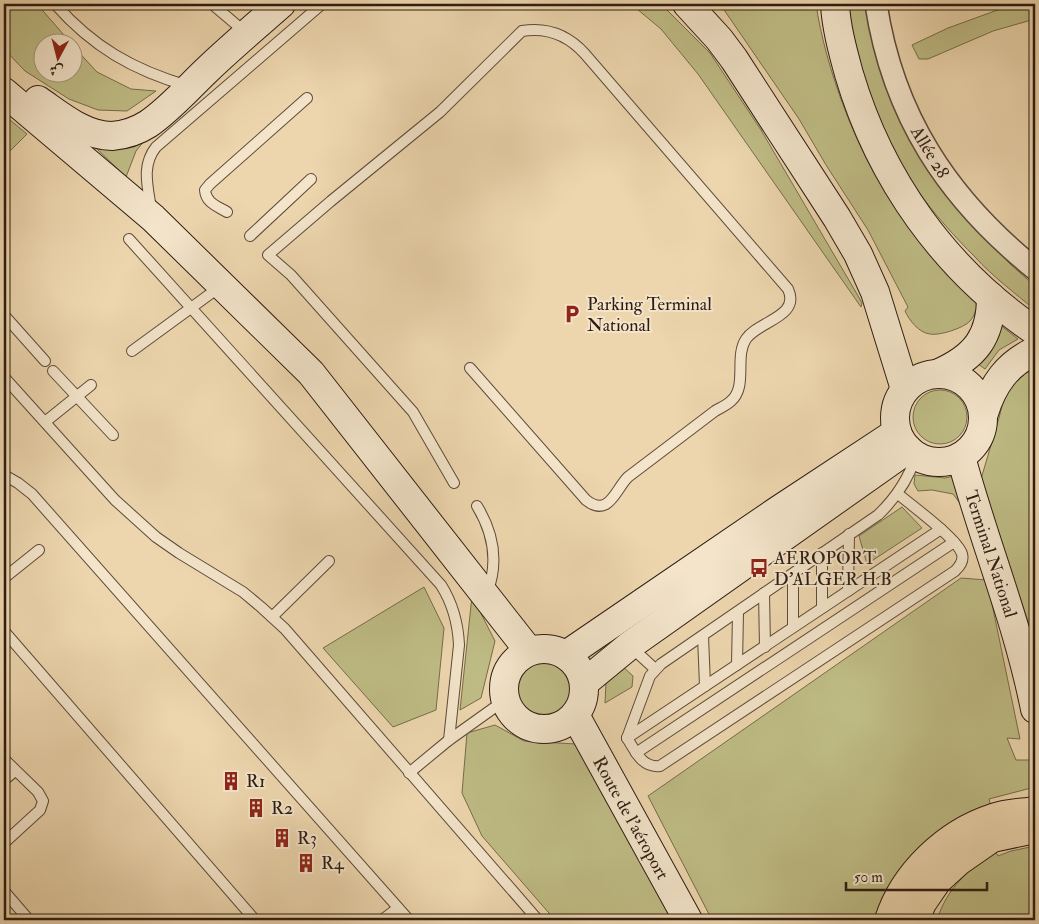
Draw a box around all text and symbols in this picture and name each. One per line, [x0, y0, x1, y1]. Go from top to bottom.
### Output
north arrow [32, 32, 82, 82]
text: ش [48, 61, 64, 80]
street label: Allée 28 [905, 121, 954, 183]
place label: Parking Terminal National [587, 293, 712, 337]
parking icon: Parking Terminal National [561, 303, 583, 325]
street label: Terminal National [959, 487, 1022, 621]
place label: AEROPORT D'ALGER H.B [773, 547, 892, 591]
bus stop icon: AEROPORT D'ALGER H.B [748, 557, 770, 579]
street label: Route de l'aéroport [587, 753, 674, 884]
building icon: R1 [220, 770, 242, 792]
place label: R1 [246, 770, 265, 793]
building icon: R2 [245, 797, 267, 819]
place label: R2 [271, 797, 293, 820]
building icon: R3 [271, 827, 293, 849]
place label: R3 [297, 827, 317, 850]
building icon: R4 [295, 852, 317, 874]
place label: R4 [321, 852, 345, 875]
scale bar [846, 859, 988, 891]
text: 50 m [854, 868, 883, 887]

